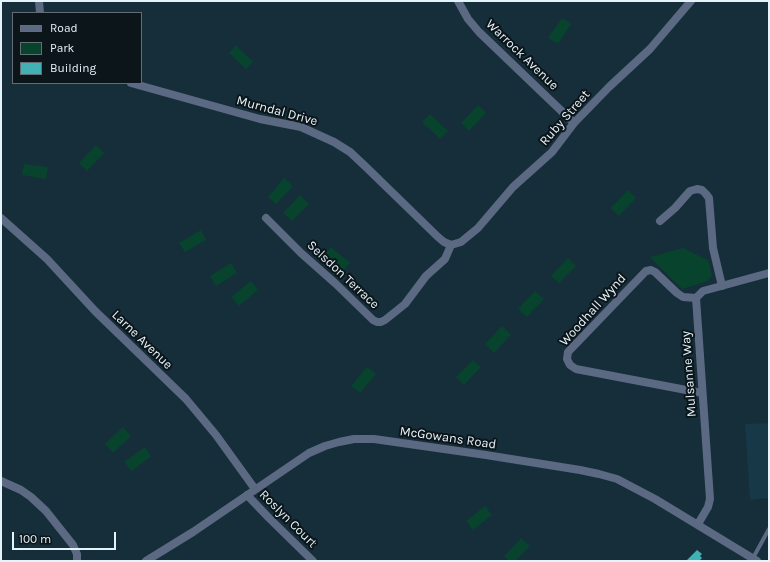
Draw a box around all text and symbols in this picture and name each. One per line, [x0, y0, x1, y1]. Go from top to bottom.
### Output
legend [12, 12, 142, 84]
street label: Warrock Avenue [482, 16, 562, 94]
text: Road [50, 21, 78, 35]
text: Park [50, 41, 74, 55]
text: Building [50, 61, 96, 75]
street label: Ruby Street [537, 87, 593, 149]
street label: Murndal Drive [235, 93, 319, 129]
street label: Selsdon Terrace [304, 238, 382, 312]
street label: Woodhall Wynd [557, 271, 629, 349]
street label: Larne Avenue [108, 307, 176, 373]
street label: Mulsanne Way [678, 330, 700, 418]
street label: McGowans Road [399, 423, 497, 453]
street label: Roslyn Court [256, 487, 320, 551]
scale bar [14, 524, 118, 550]
text: 100 m [19, 532, 51, 546]

